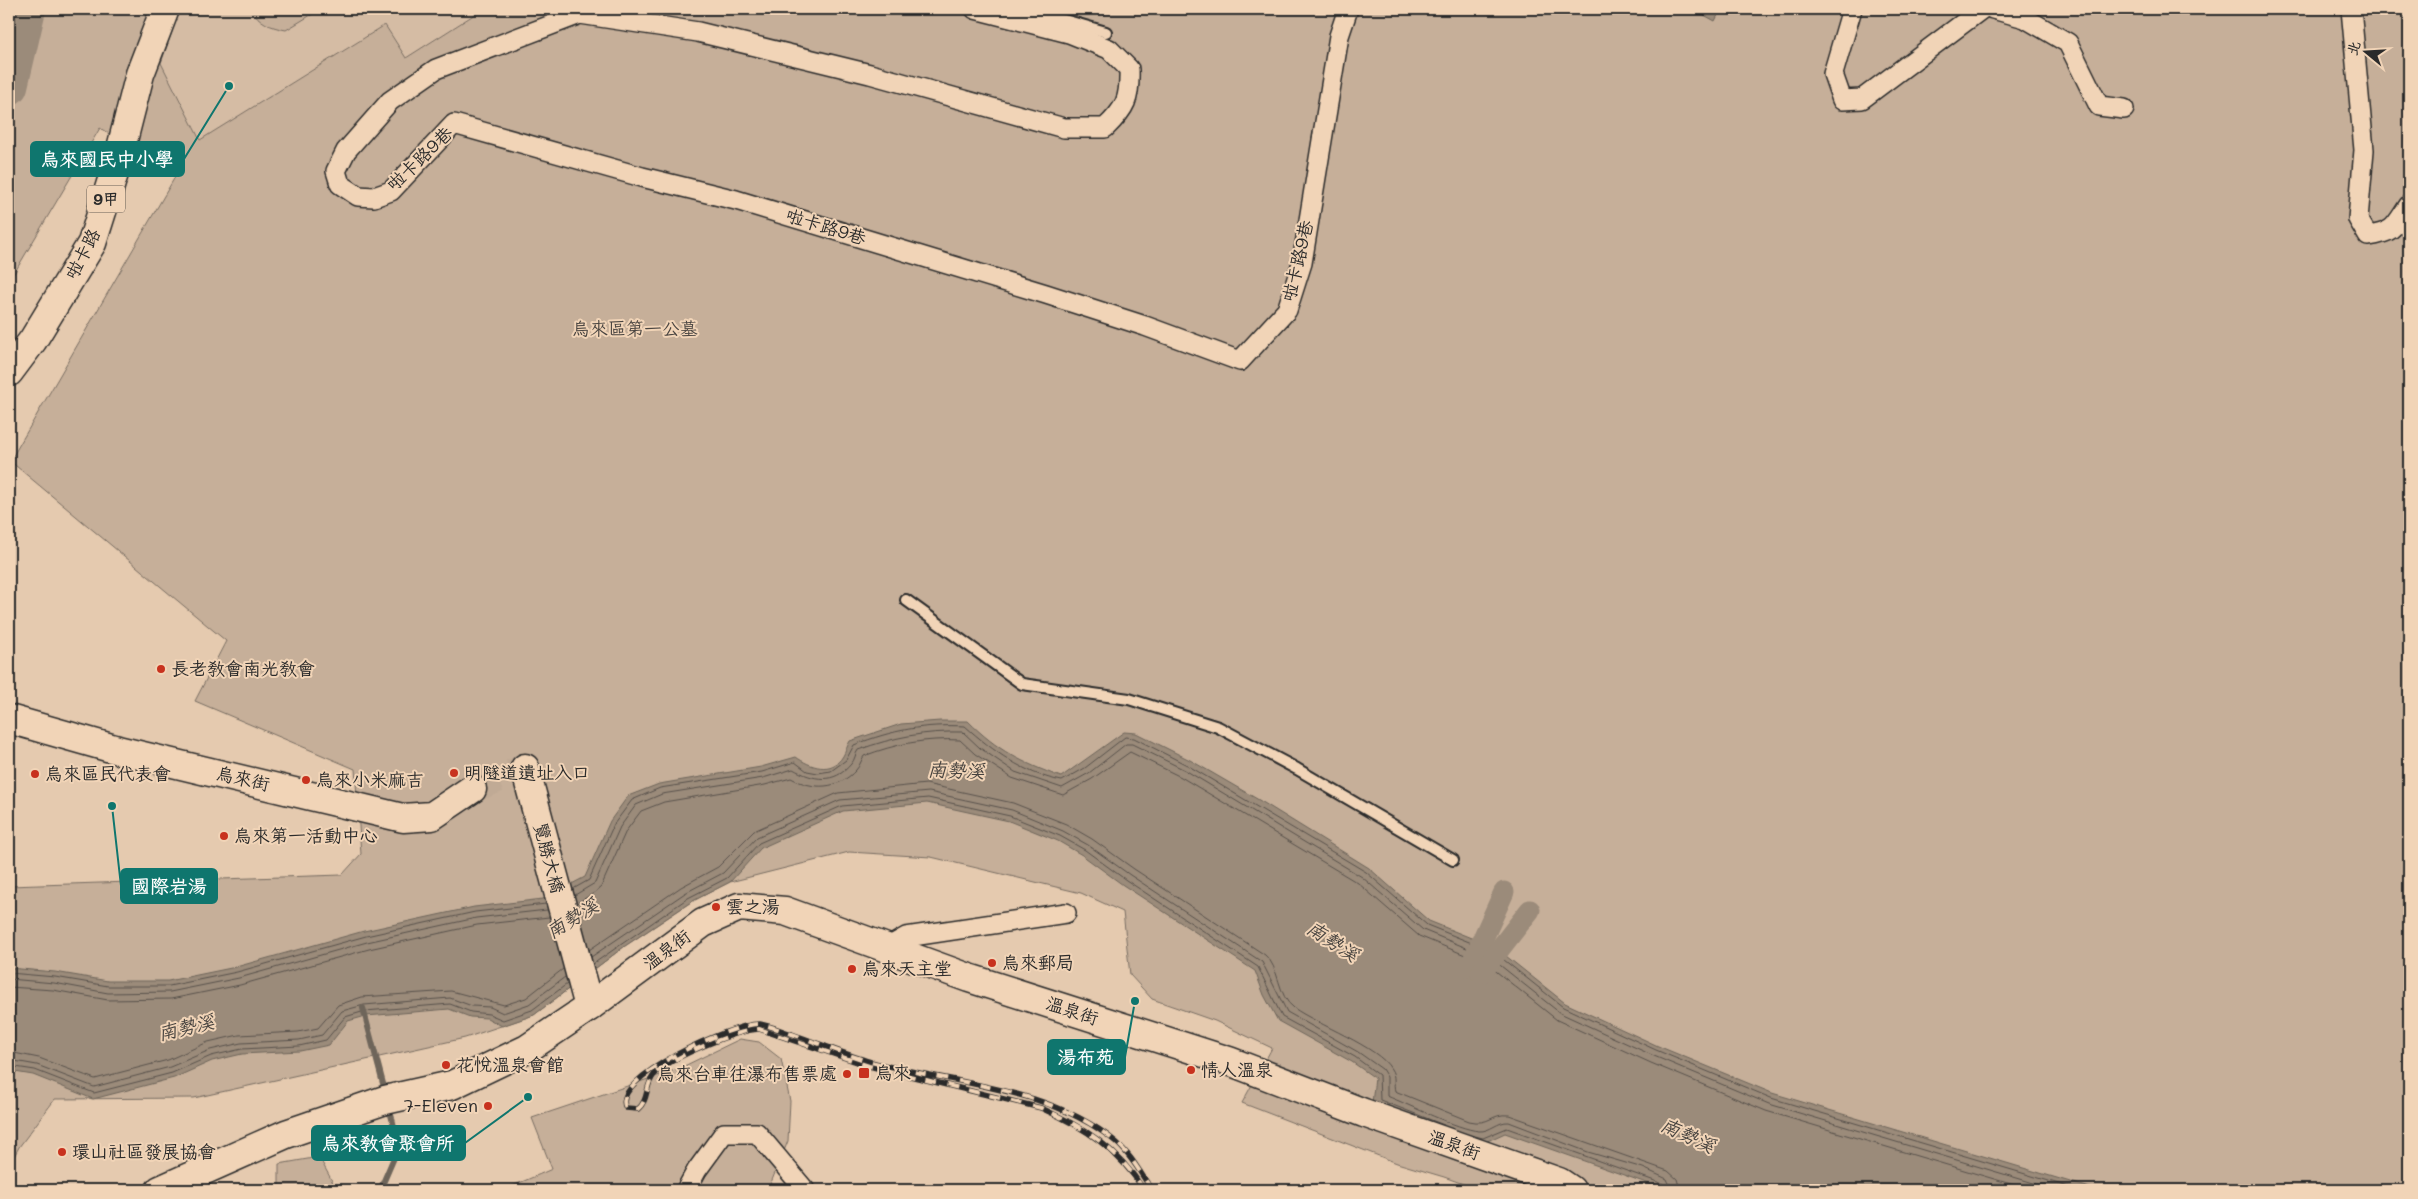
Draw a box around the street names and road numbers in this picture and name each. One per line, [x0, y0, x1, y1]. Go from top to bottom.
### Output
street label: 啦卡路9巷 [381, 121, 457, 196]
road number: 9甲 [87, 185, 125, 212]
street label: 啦卡路9巷 [783, 202, 869, 250]
street label: 啦卡路9巷 [1276, 218, 1318, 304]
street label: 啦卡路 [59, 224, 105, 283]
street label: 烏來街 [214, 760, 272, 796]
street label: 覽勝大橋 [529, 820, 571, 896]
street label: 溫泉街 [638, 923, 695, 975]
street label: 溫泉街 [1043, 990, 1102, 1030]
street label: 溫泉街 [1425, 1124, 1484, 1165]

